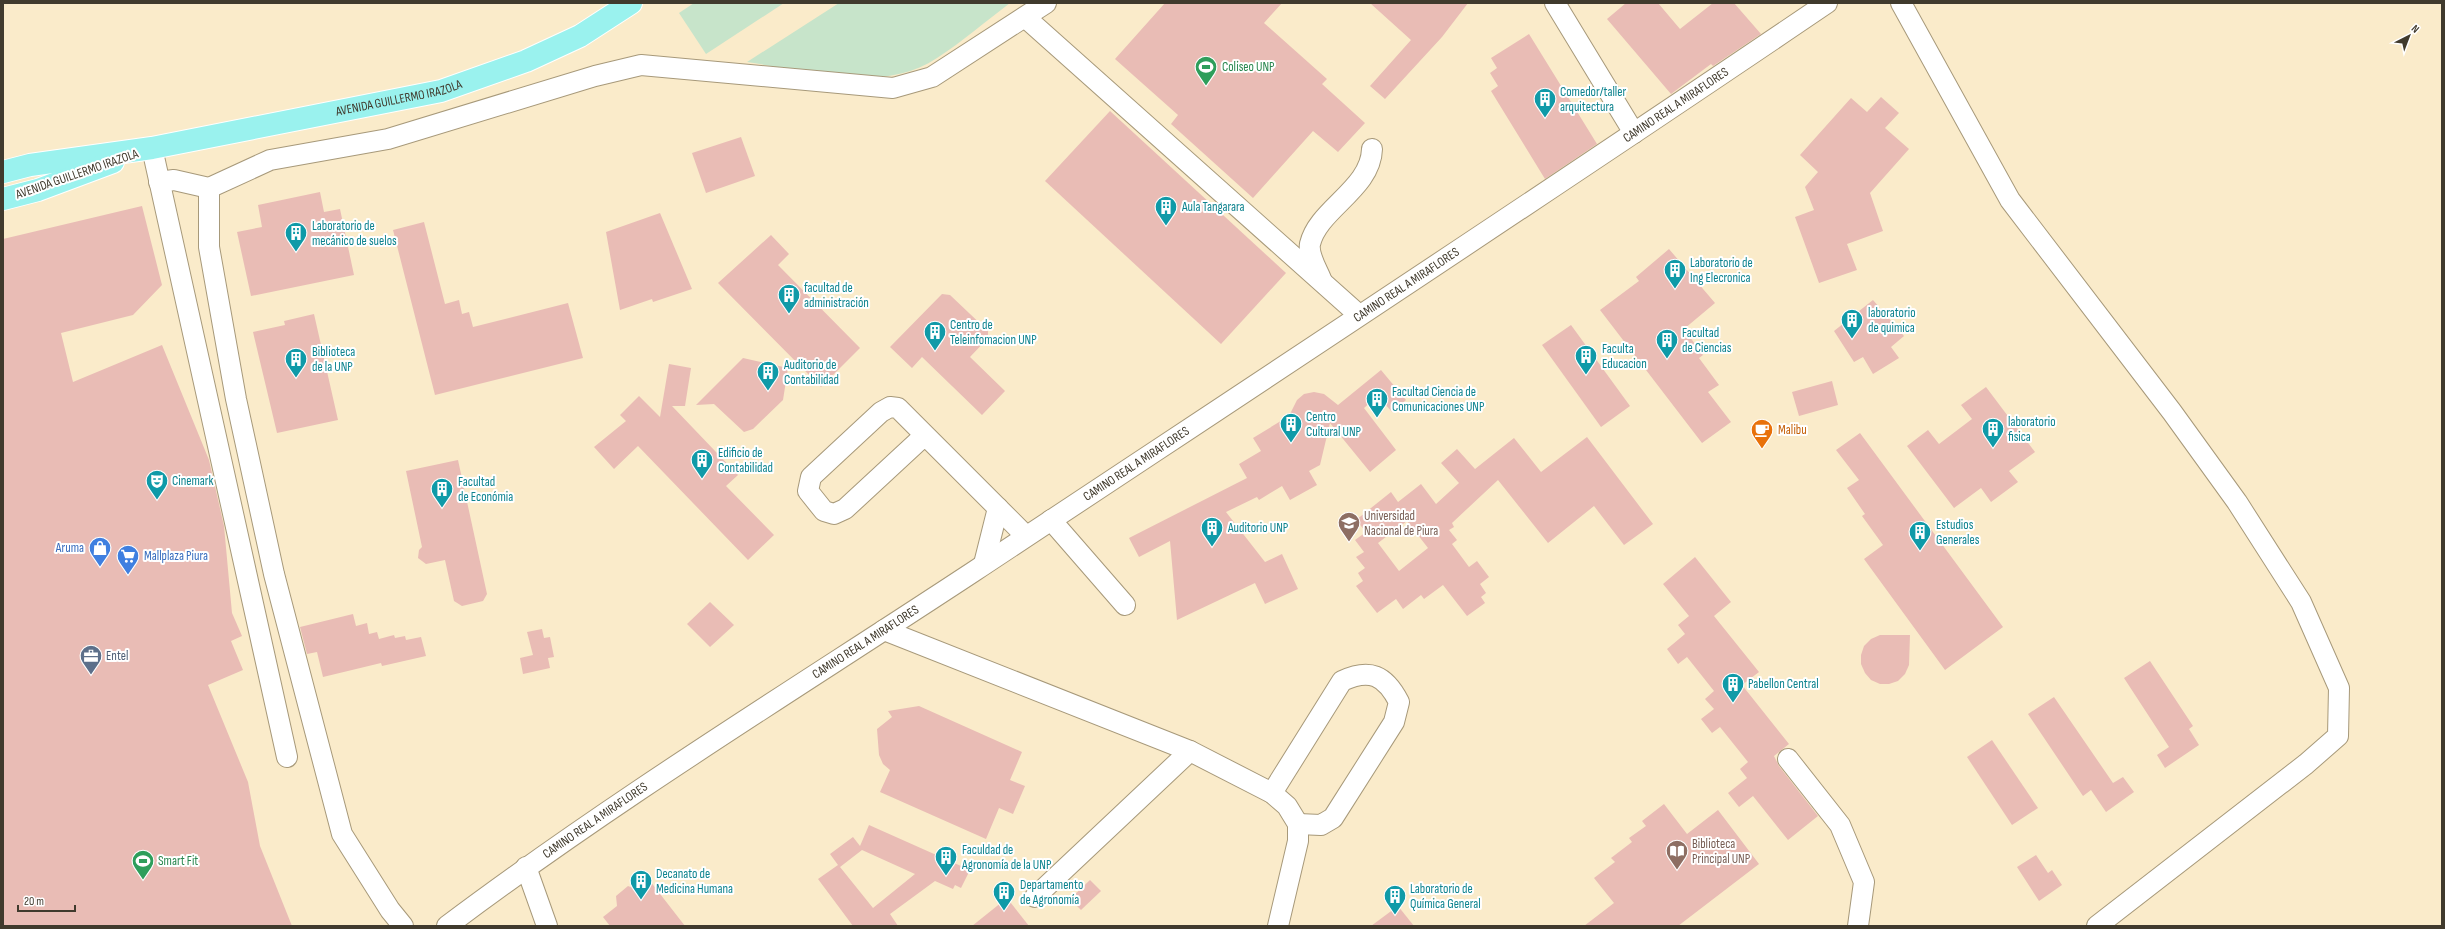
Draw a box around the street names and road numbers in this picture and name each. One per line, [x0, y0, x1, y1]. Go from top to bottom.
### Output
street label: CAMINO REAL A MIRAFLORES [1620, 64, 1732, 146]
street label: AVENIDA GUILLERMO IRAZOLA [333, 76, 465, 120]
street label: AVENIDA GUILLERMO IRAZOLA [13, 145, 141, 203]
street label: CAMINO REAL A MIRAFLORES [1350, 244, 1463, 326]
street label: CAMINO REAL A MIRAFLORES [1080, 423, 1193, 505]
street label: CAMINO REAL A MIRAFLORES [809, 601, 922, 682]
street label: CAMINO REAL A MIRAFLORES [540, 779, 651, 862]

